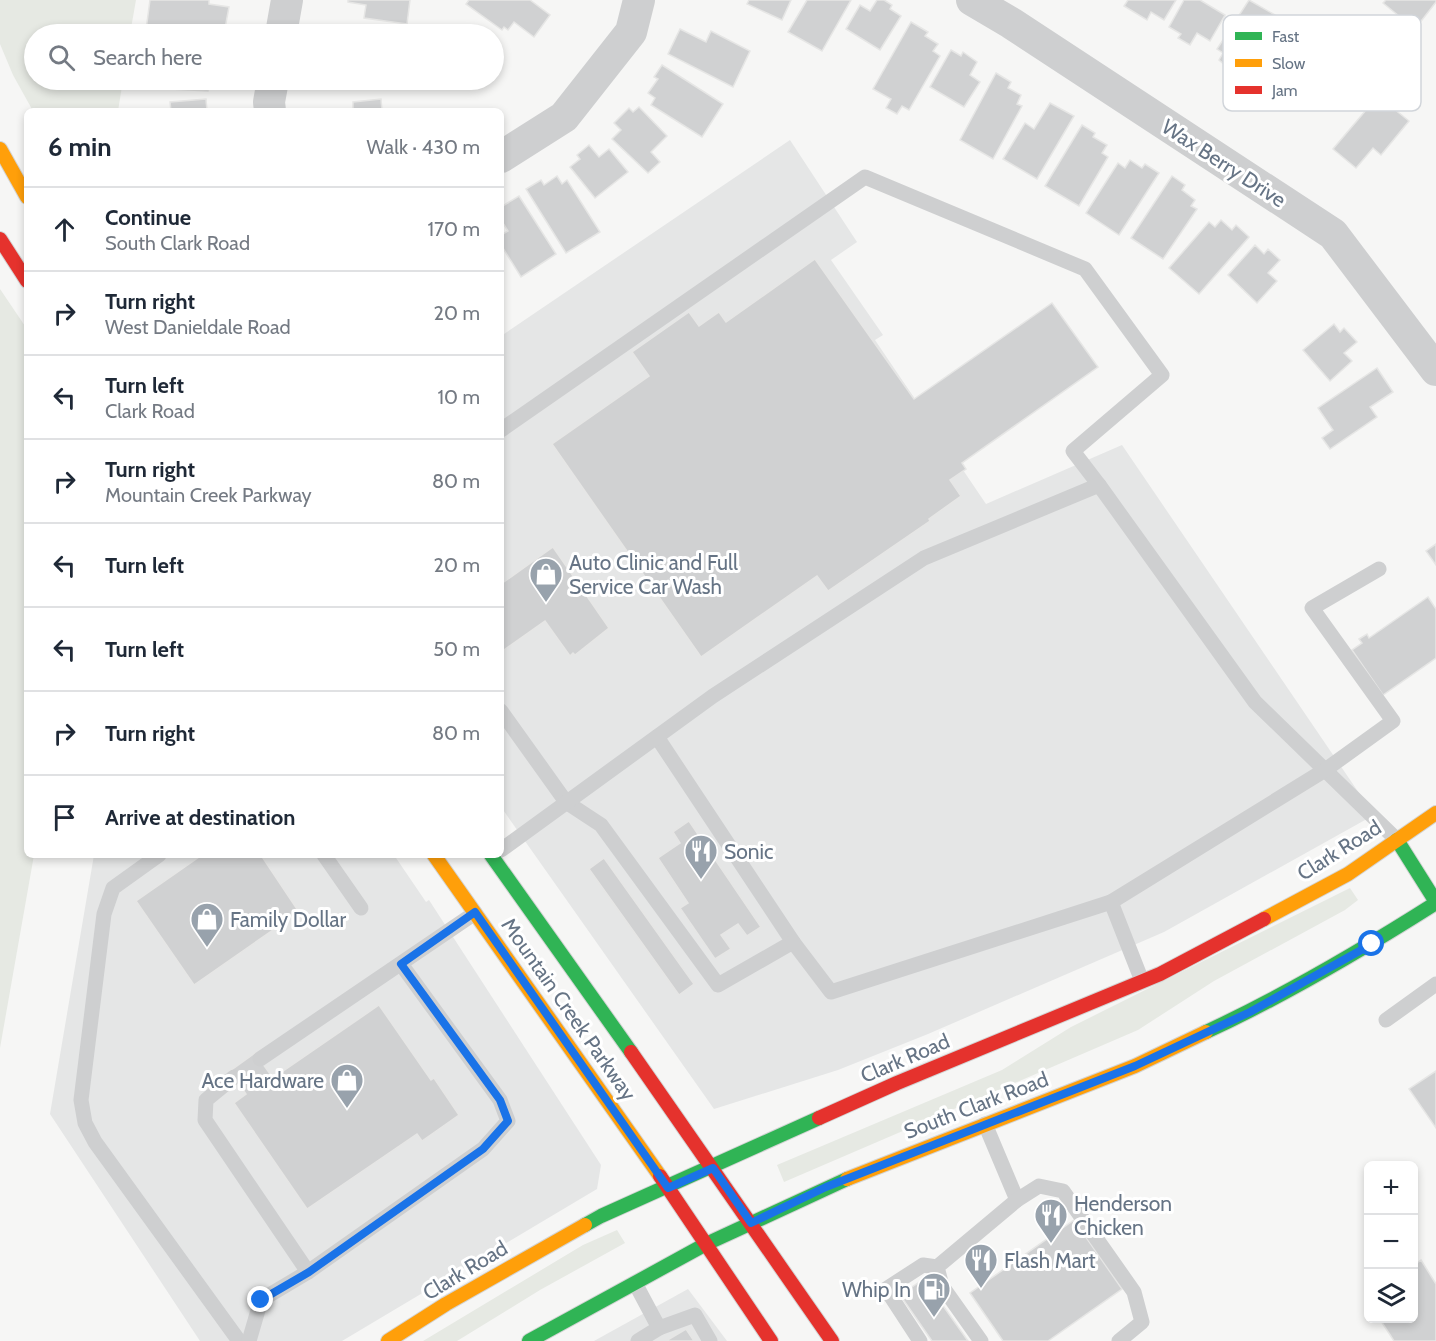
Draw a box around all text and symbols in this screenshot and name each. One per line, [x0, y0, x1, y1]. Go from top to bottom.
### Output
legend [1223, 15, 1421, 111]
search box [24, 24, 504, 90]
text: Fast [1272, 27, 1300, 46]
icon: search [45, 41, 78, 74]
text: Search here [93, 44, 202, 71]
text: Slow [1272, 54, 1306, 73]
text: Jam [1271, 81, 1298, 100]
street label: Wax Berry Drive [1157, 114, 1291, 212]
text: 6 min [48, 131, 112, 163]
text: Walk · 430 m [366, 135, 480, 159]
text: Continue [105, 204, 191, 231]
icon: ahead [48, 213, 81, 246]
text: 170 m [428, 217, 480, 241]
text: South Clark Road [105, 231, 250, 255]
text: Turn right [105, 288, 195, 315]
icon: right [48, 297, 81, 330]
text: 20 m [434, 301, 480, 325]
text: West Danieldale Road [105, 315, 291, 339]
text: Turn left [105, 372, 184, 399]
icon: left [48, 381, 81, 414]
text: 10 m [437, 385, 480, 409]
text: Clark Road [105, 399, 195, 423]
text: Turn right [105, 456, 195, 483]
icon: right [48, 465, 81, 498]
text: 80 m [432, 469, 480, 493]
text: Mountain Creek Parkway [105, 483, 312, 507]
icon: left [48, 549, 81, 582]
place label: Auto Clinic and Full Service Car Wash [569, 550, 738, 599]
text: Turn left [105, 552, 184, 579]
text: 20 m [434, 553, 480, 577]
shop icon: Auto Clinic and Full Service Car Wash [528, 556, 564, 603]
icon: left [48, 633, 81, 666]
text: Turn left [105, 636, 184, 663]
text: 50 m [433, 637, 480, 661]
icon: right [48, 717, 81, 750]
text: Turn right [105, 720, 195, 747]
text: 80 m [432, 721, 480, 745]
icon: arrive [48, 801, 81, 834]
text: Arrive at destination [105, 804, 295, 831]
street label: Clark Road [1292, 814, 1386, 886]
restaurant icon: Sonic [683, 833, 719, 880]
place label: Sonic [724, 839, 774, 864]
shop icon: Family Dollar [189, 901, 225, 948]
place label: Family Dollar [230, 907, 347, 932]
street label: Mountain Creek Parkway [497, 913, 642, 1105]
route start [1358, 930, 1384, 956]
street label: Clark Road [857, 1028, 953, 1088]
shop icon: Ace Hardware [329, 1062, 365, 1109]
street label: South Clark Road [900, 1066, 1052, 1144]
place label: Ace Hardware [201, 1068, 324, 1093]
map controls [1364, 1161, 1418, 1323]
button: + [1364, 1161, 1418, 1215]
place label: Henderson Chicken [1074, 1191, 1172, 1240]
restaurant icon: Henderson Chicken [1033, 1197, 1069, 1244]
button: − [1364, 1215, 1418, 1269]
street label: Clark Road [418, 1235, 512, 1305]
restaurant icon: Flash Mart [963, 1242, 999, 1289]
place label: Flash Mart [1004, 1248, 1096, 1273]
button: layers [1364, 1269, 1418, 1323]
fuel station icon: Whip In [916, 1271, 952, 1318]
place label: Whip In [842, 1277, 911, 1302]
route end [247, 1286, 273, 1312]

